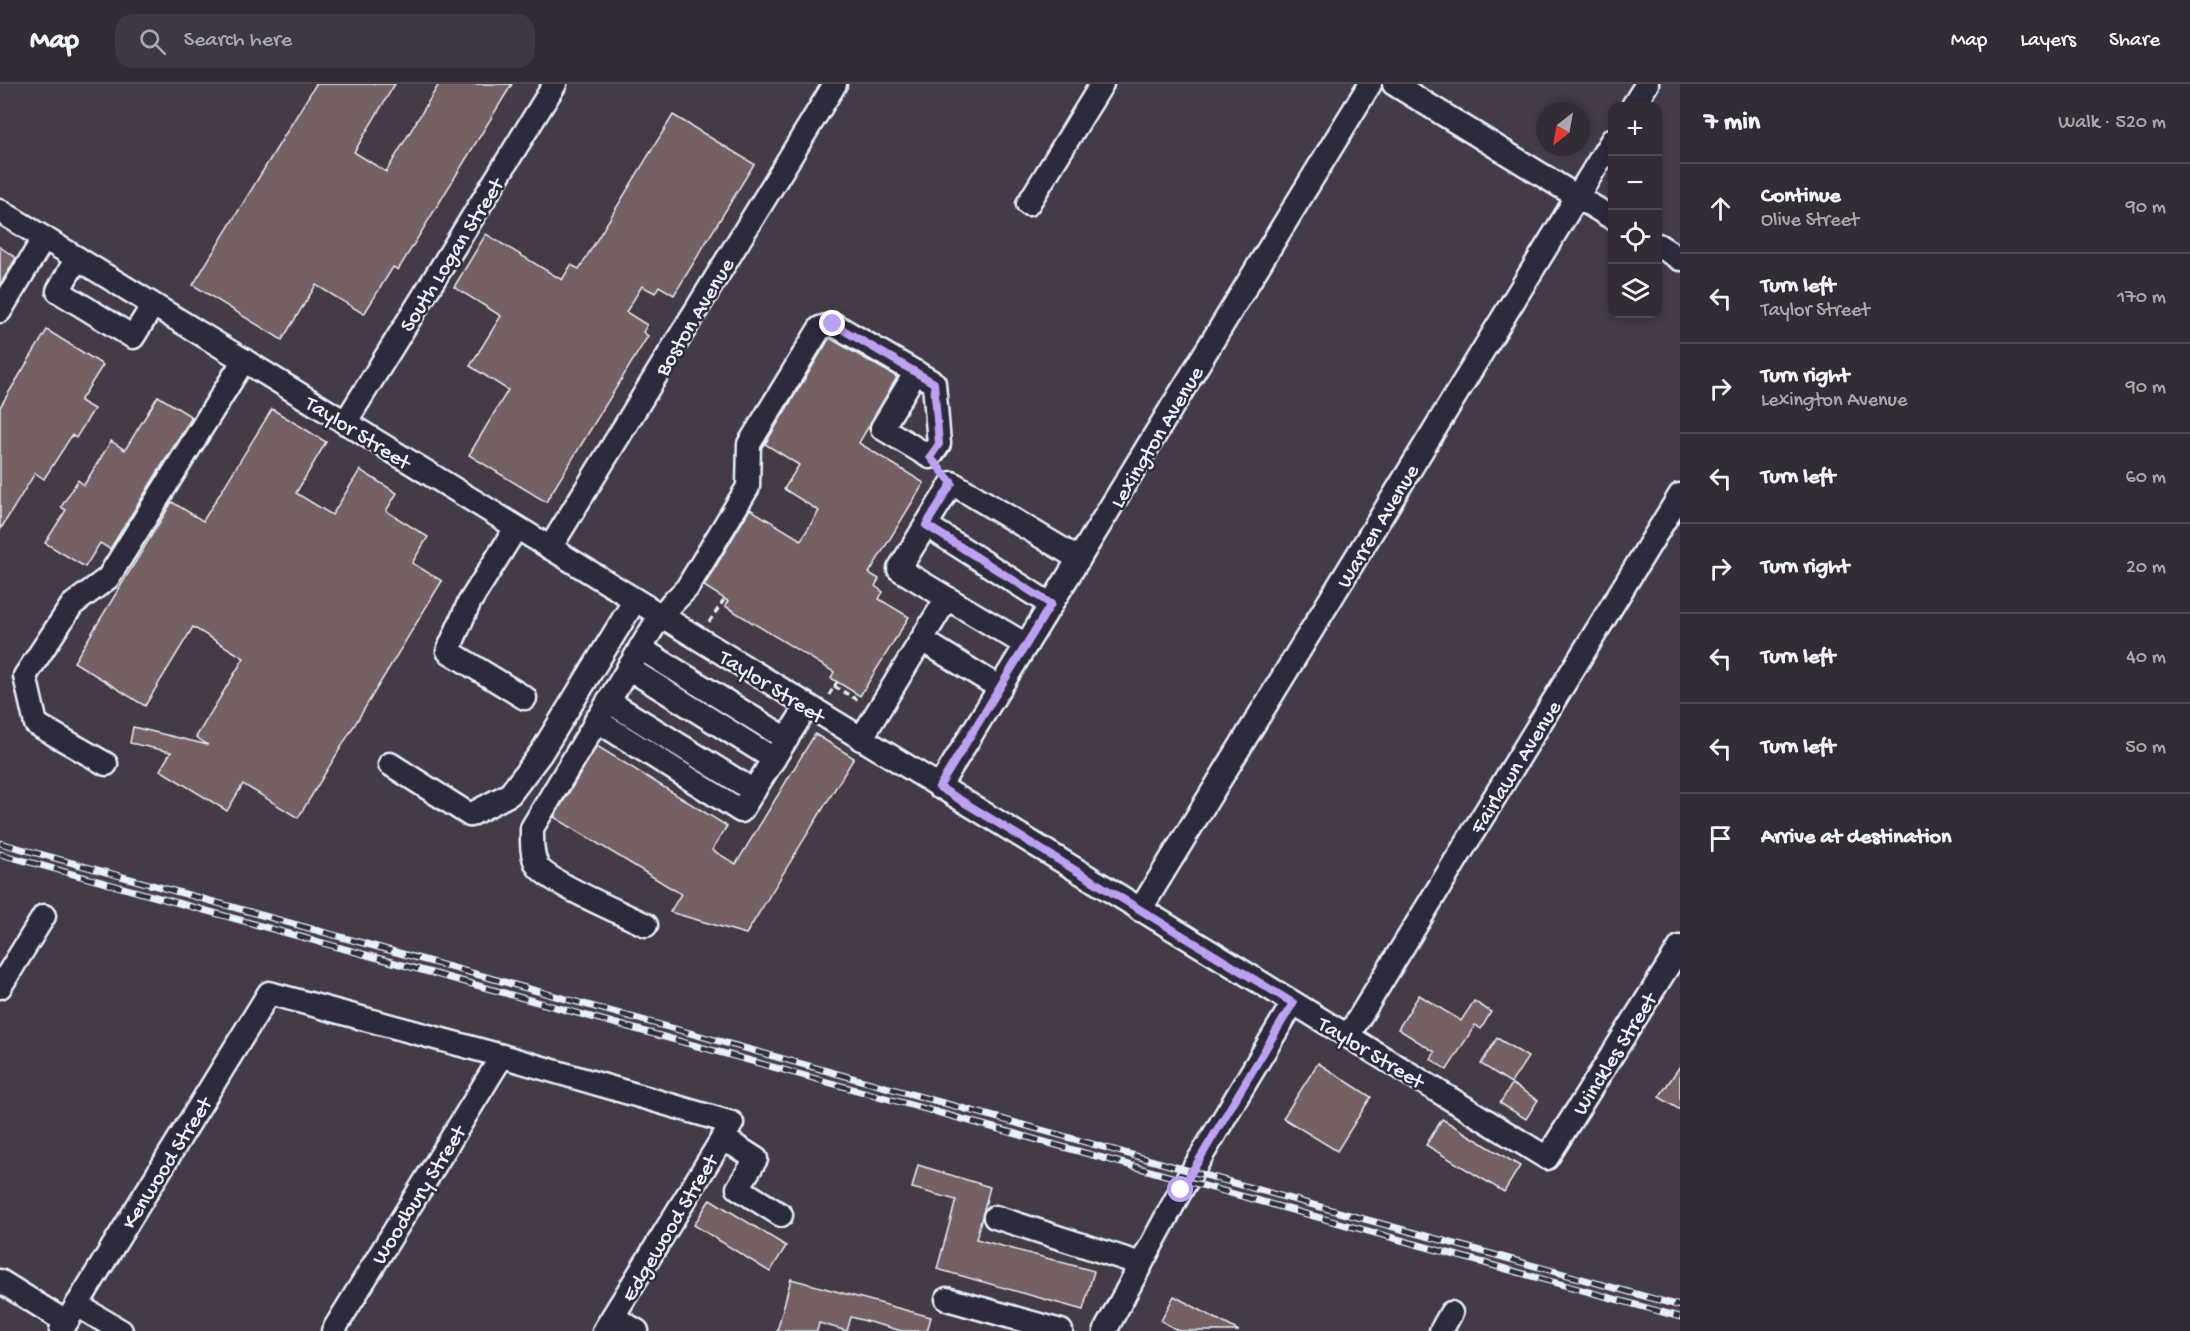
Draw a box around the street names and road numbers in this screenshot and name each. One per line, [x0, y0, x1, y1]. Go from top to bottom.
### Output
street label: South Logan Street [396, 173, 512, 338]
street label: Boston Avenue [651, 254, 742, 383]
street label: Lexington Avenue [1106, 362, 1211, 514]
street label: Taylor Street [298, 391, 416, 478]
street label: Warren Avenue [1332, 460, 1427, 594]
street label: Taylor Street [712, 645, 830, 732]
street label: Fairlawn Avenue [1466, 696, 1569, 840]
street label: Winckles Street [1568, 987, 1665, 1121]
street label: Taylor Street [1310, 1011, 1430, 1097]
street label: Kenwood Street [117, 1092, 220, 1235]
street label: Woodbury Street [367, 1120, 475, 1270]
street label: Edgewood Street [617, 1149, 727, 1307]

